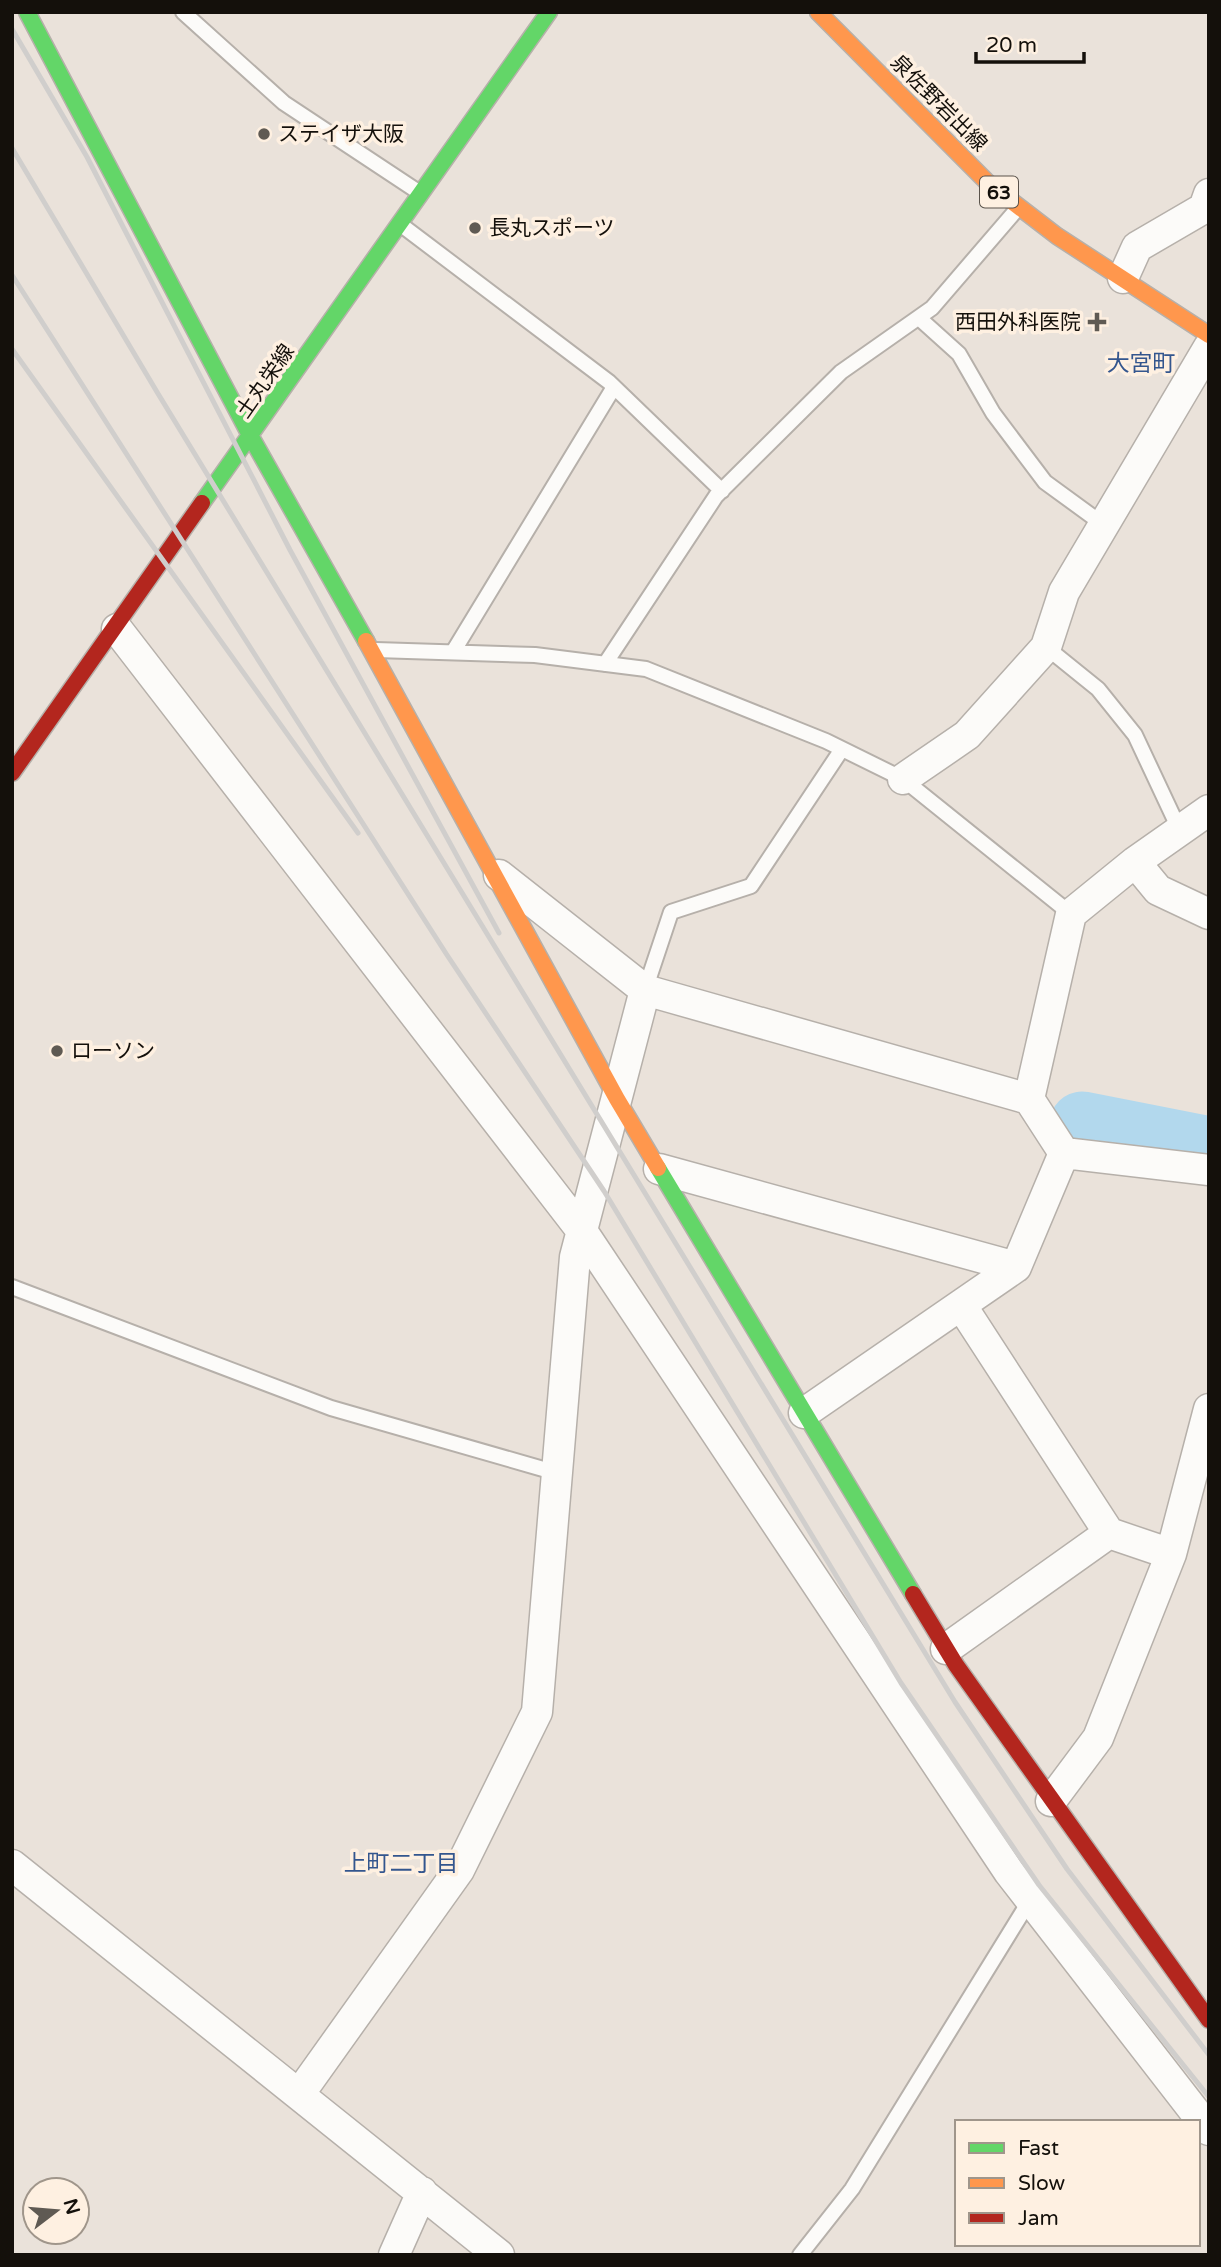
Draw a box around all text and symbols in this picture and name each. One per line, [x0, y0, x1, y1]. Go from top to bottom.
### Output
scale bar [976, 21, 1084, 65]
text: 20 m [986, 33, 1037, 58]
street label: 泉佐野岩出線 [885, 50, 992, 157]
place label: ステイザ大阪 [278, 122, 404, 147]
marker: ステイザ大阪 [256, 126, 272, 142]
road number: 63 [980, 176, 1018, 208]
place label: 長丸スポーツ [489, 216, 615, 241]
marker: 長丸スポーツ [467, 220, 483, 236]
place label: 西田外科医院 [955, 310, 1081, 335]
marker: 西田外科医院 [1087, 312, 1107, 332]
street label: 土丸栄線 [231, 340, 300, 423]
district label: 大宮町 [1107, 350, 1176, 378]
place label: ローソン [71, 1039, 155, 1064]
marker: ローソン [49, 1043, 65, 1059]
district label: 上町二丁目 [344, 1850, 459, 1878]
legend [955, 2120, 1200, 2246]
text: Fast [1018, 2136, 1059, 2161]
text: Slow [1018, 2171, 1066, 2196]
north arrow [21, 2176, 91, 2246]
text: N [59, 2196, 84, 2217]
text: Jam [1018, 2206, 1059, 2231]

